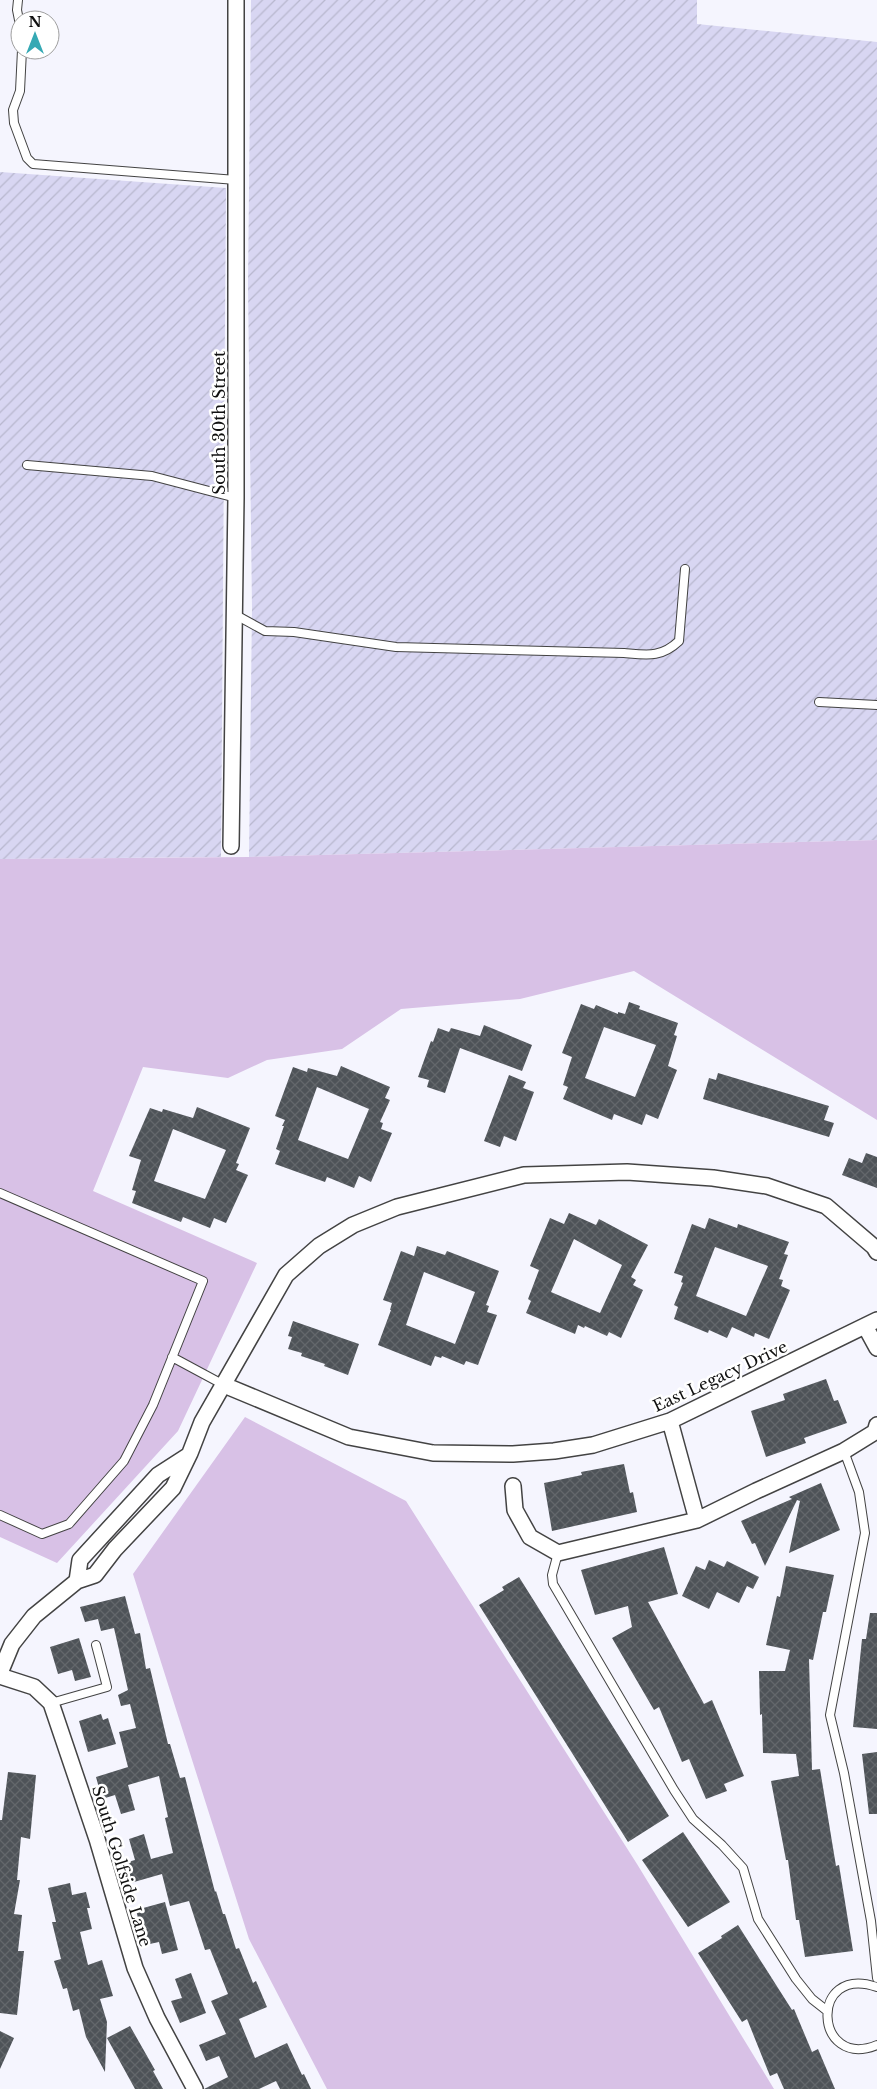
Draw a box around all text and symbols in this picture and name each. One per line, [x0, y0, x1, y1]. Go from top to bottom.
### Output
north arrow [10, 10, 60, 60]
text: N [28, 13, 42, 31]
street label: South 30th Street [209, 351, 229, 495]
street label: East Legacy Drive [649, 1336, 791, 1416]
street label: South Golfside Lane [88, 1783, 156, 1949]

